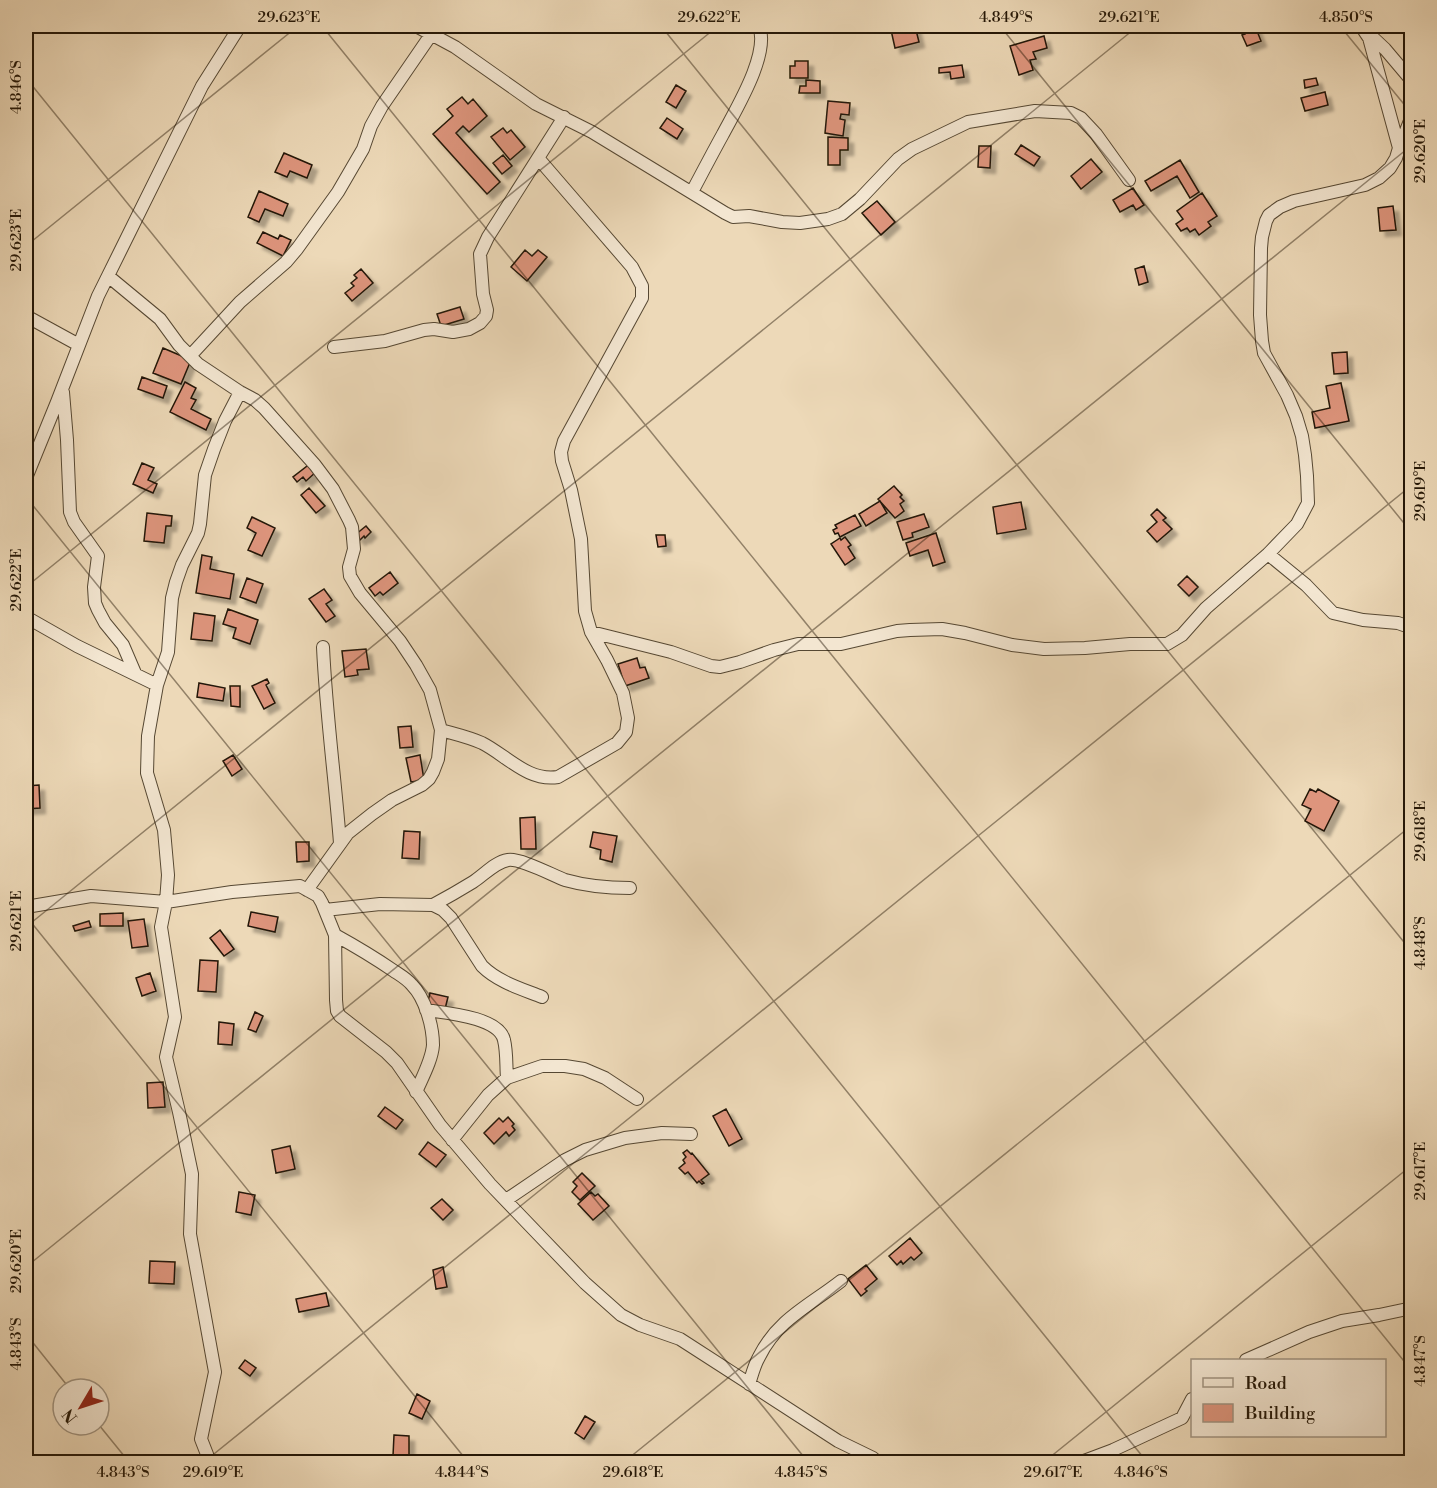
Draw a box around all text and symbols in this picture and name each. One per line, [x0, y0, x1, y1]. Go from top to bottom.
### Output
text: 29.623°E [258, 8, 320, 27]
text: 29.622°E [677, 8, 741, 27]
text: 4.849°S [979, 8, 1033, 27]
text: 29.621°E [1098, 8, 1160, 27]
text: 4.850°S [1319, 8, 1373, 27]
text: 4.846°S [7, 60, 26, 114]
text: 29.620°E [1411, 119, 1430, 183]
text: 29.623°E [7, 209, 26, 271]
text: 29.619°E [1411, 461, 1430, 521]
text: 29.622°E [7, 548, 26, 612]
text: 29.618°E [1411, 801, 1430, 861]
text: 29.621°E [7, 890, 26, 952]
text: 4.848°S [1411, 916, 1430, 970]
text: 29.617°E [1411, 1142, 1430, 1200]
text: 29.620°E [7, 1229, 26, 1293]
text: 4.843°S [7, 1317, 26, 1371]
text: 4.847°S [1411, 1335, 1430, 1387]
legend [1191, 1359, 1386, 1437]
text: Road [1245, 1372, 1288, 1395]
north arrow [51, 1377, 111, 1437]
text: Building [1244, 1402, 1316, 1425]
text: N [58, 1404, 82, 1427]
text: 4.843°S [96, 1463, 150, 1482]
text: 29.619°E [183, 1463, 243, 1482]
text: 4.844°S [435, 1463, 489, 1482]
text: 29.618°E [603, 1463, 663, 1482]
text: 4.845°S [775, 1463, 828, 1482]
text: 29.617°E [1024, 1463, 1082, 1482]
text: 4.846°S [1114, 1463, 1168, 1482]

